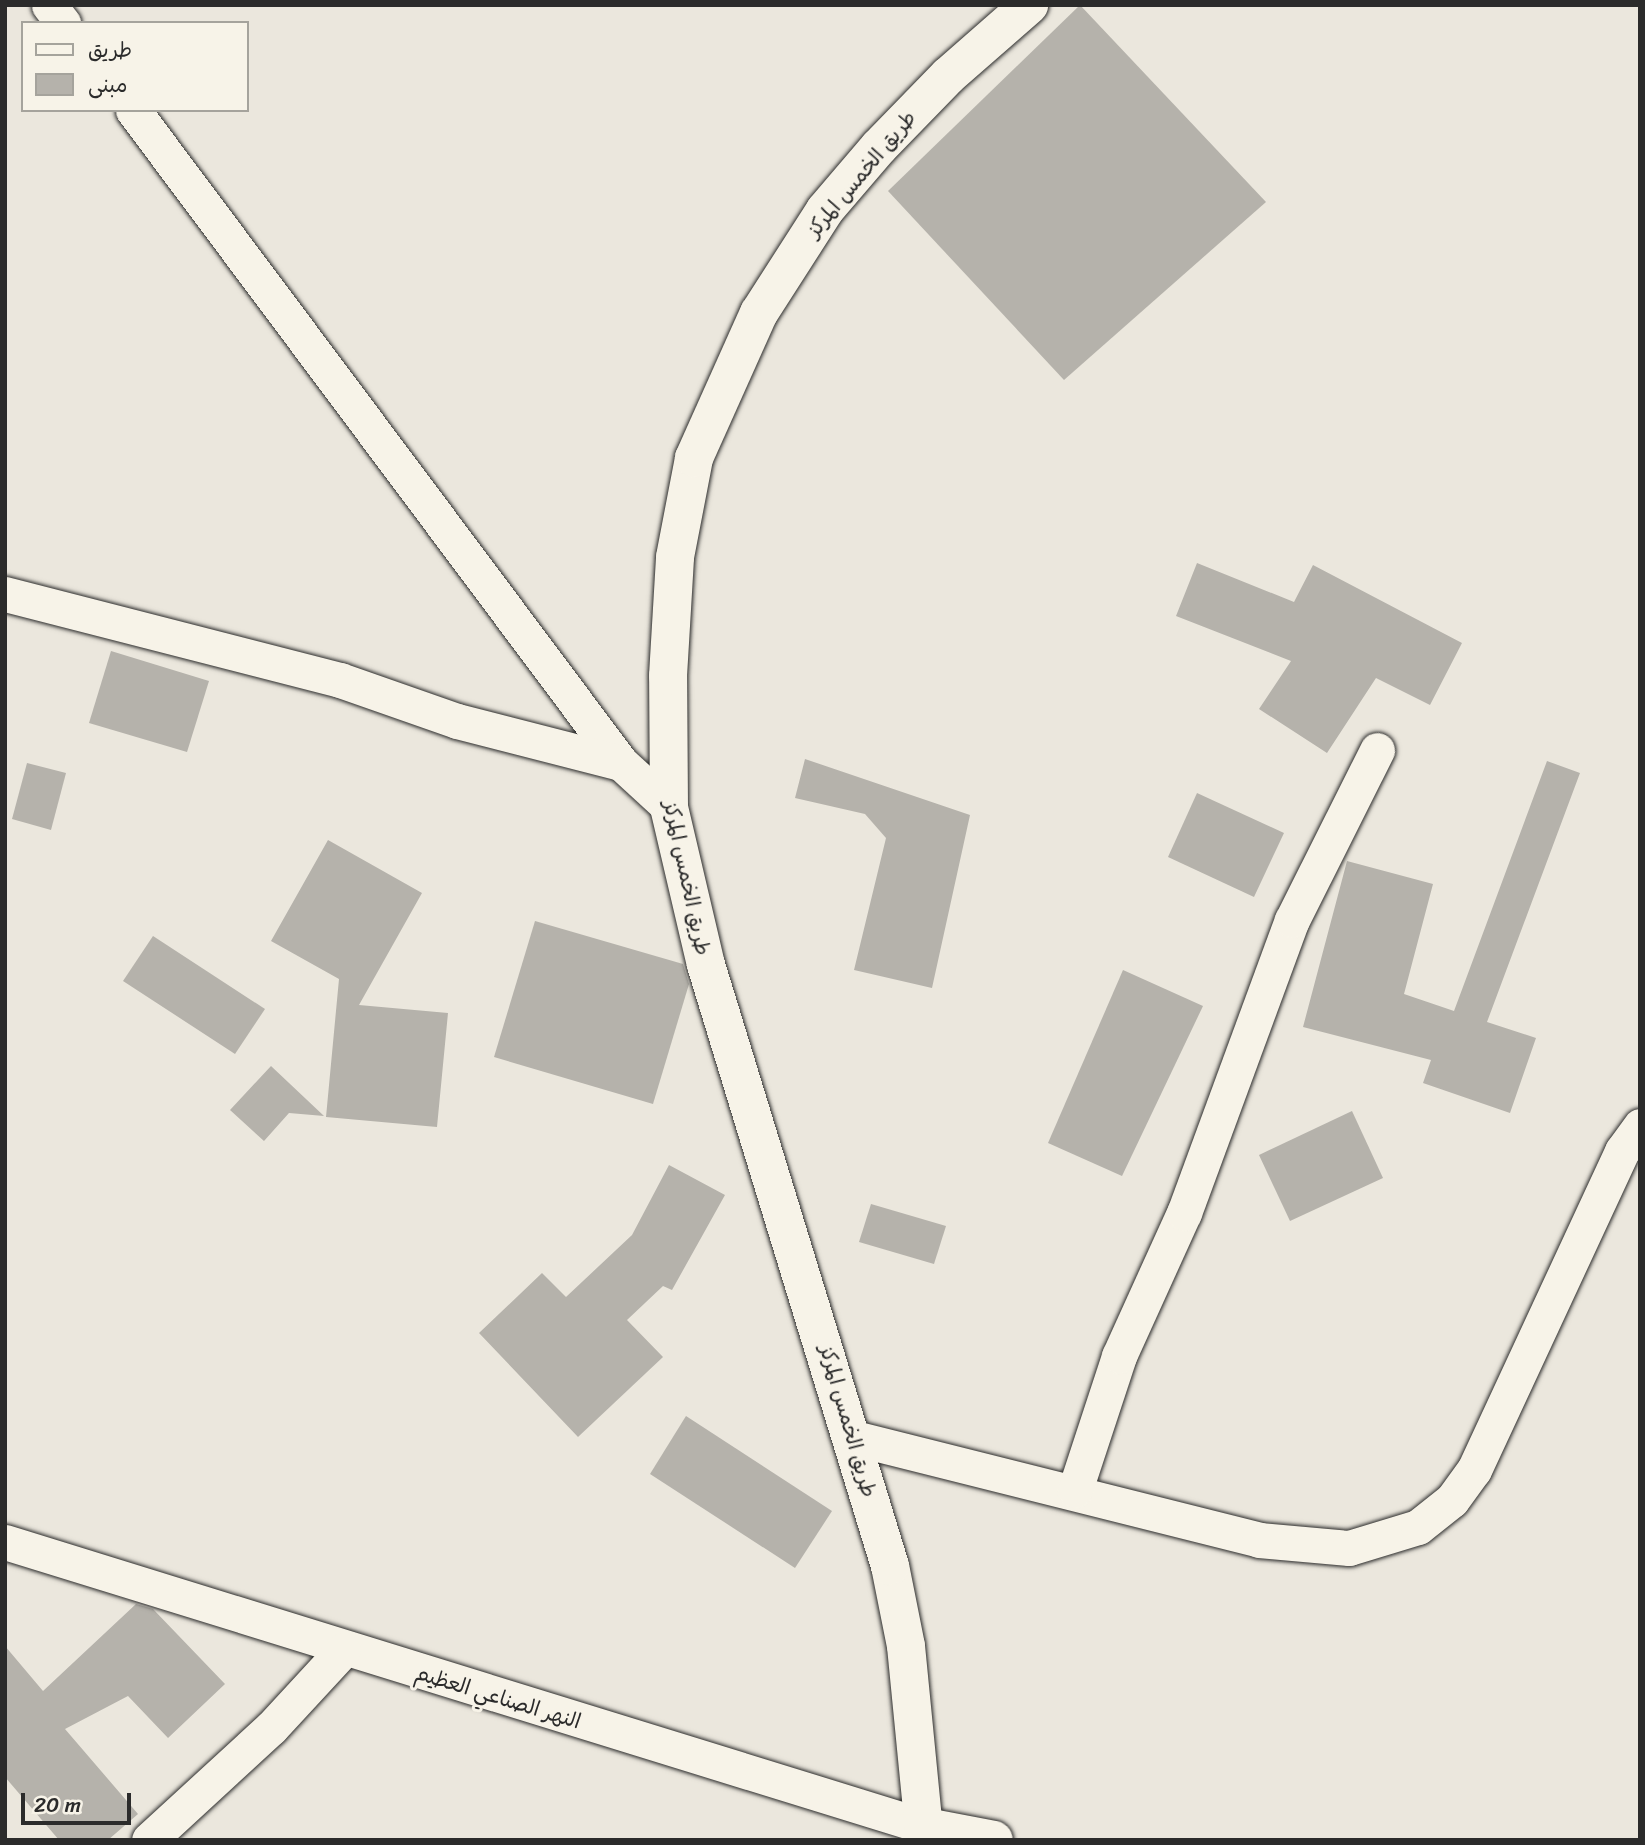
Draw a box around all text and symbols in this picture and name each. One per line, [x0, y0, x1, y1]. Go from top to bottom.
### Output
legend [21, 21, 248, 112]
text: طريق [88, 31, 132, 69]
text: مبنى [88, 66, 127, 104]
street label: طريق الخمس المركز [801, 106, 921, 242]
street label: طريق الخمس المركز [658, 798, 716, 958]
street label: طريق الخمس المركز [814, 1342, 882, 1500]
street label: النهر الصناعي العظيم [412, 1660, 584, 1734]
scale bar [24, 1778, 135, 1822]
text: 20 m [34, 1786, 81, 1824]

